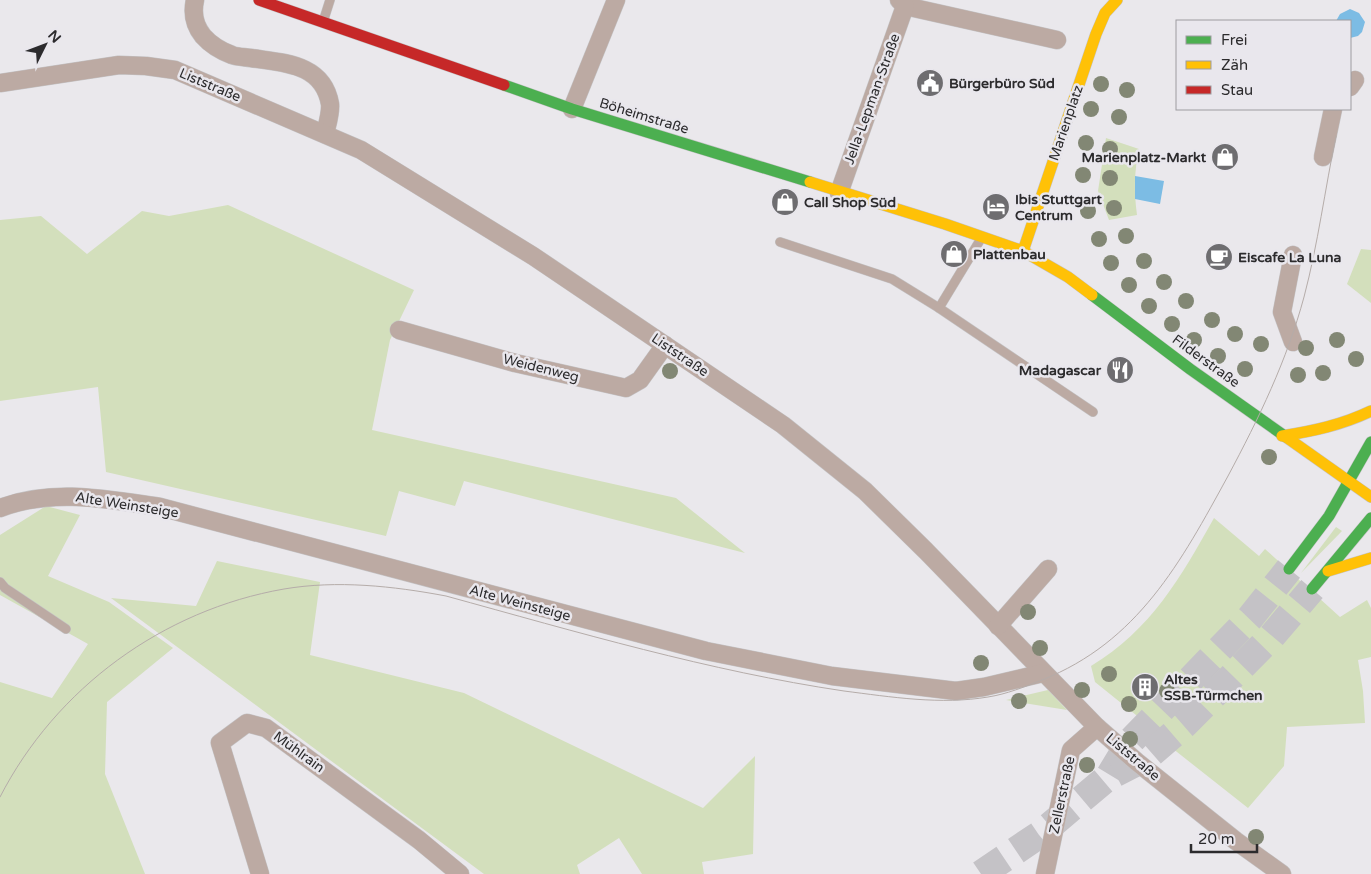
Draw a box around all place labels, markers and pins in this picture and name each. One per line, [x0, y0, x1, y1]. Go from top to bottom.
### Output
public building icon: Bürgerbüro Süd [915, 68, 945, 98]
place label: Bürgerbüro Süd [949, 75, 1055, 92]
shop icon: Marienplatz-Markt [1210, 142, 1240, 172]
place label: Marienplatz-Markt [1082, 149, 1207, 166]
shop icon: Call Shop Süd [770, 187, 800, 217]
place label: Ibis Stuttgart Centrum [1015, 191, 1102, 224]
hotel icon: Ibis Stuttgart Centrum [981, 192, 1011, 222]
place label: Call Shop Süd [804, 194, 896, 211]
shop icon: Plattenbau [939, 239, 969, 269]
cafe icon: Eiscafe La Luna [1204, 242, 1234, 272]
place label: Plattenbau [973, 246, 1046, 263]
place label: Eiscafe La Luna [1238, 249, 1341, 266]
restaurant icon: Madagascar [1105, 355, 1135, 385]
place label: Madagascar [1019, 362, 1102, 379]
place label: Altes SSB-Türmchen [1164, 671, 1263, 704]
building icon: Altes SSB-Türmchen [1130, 672, 1160, 702]

